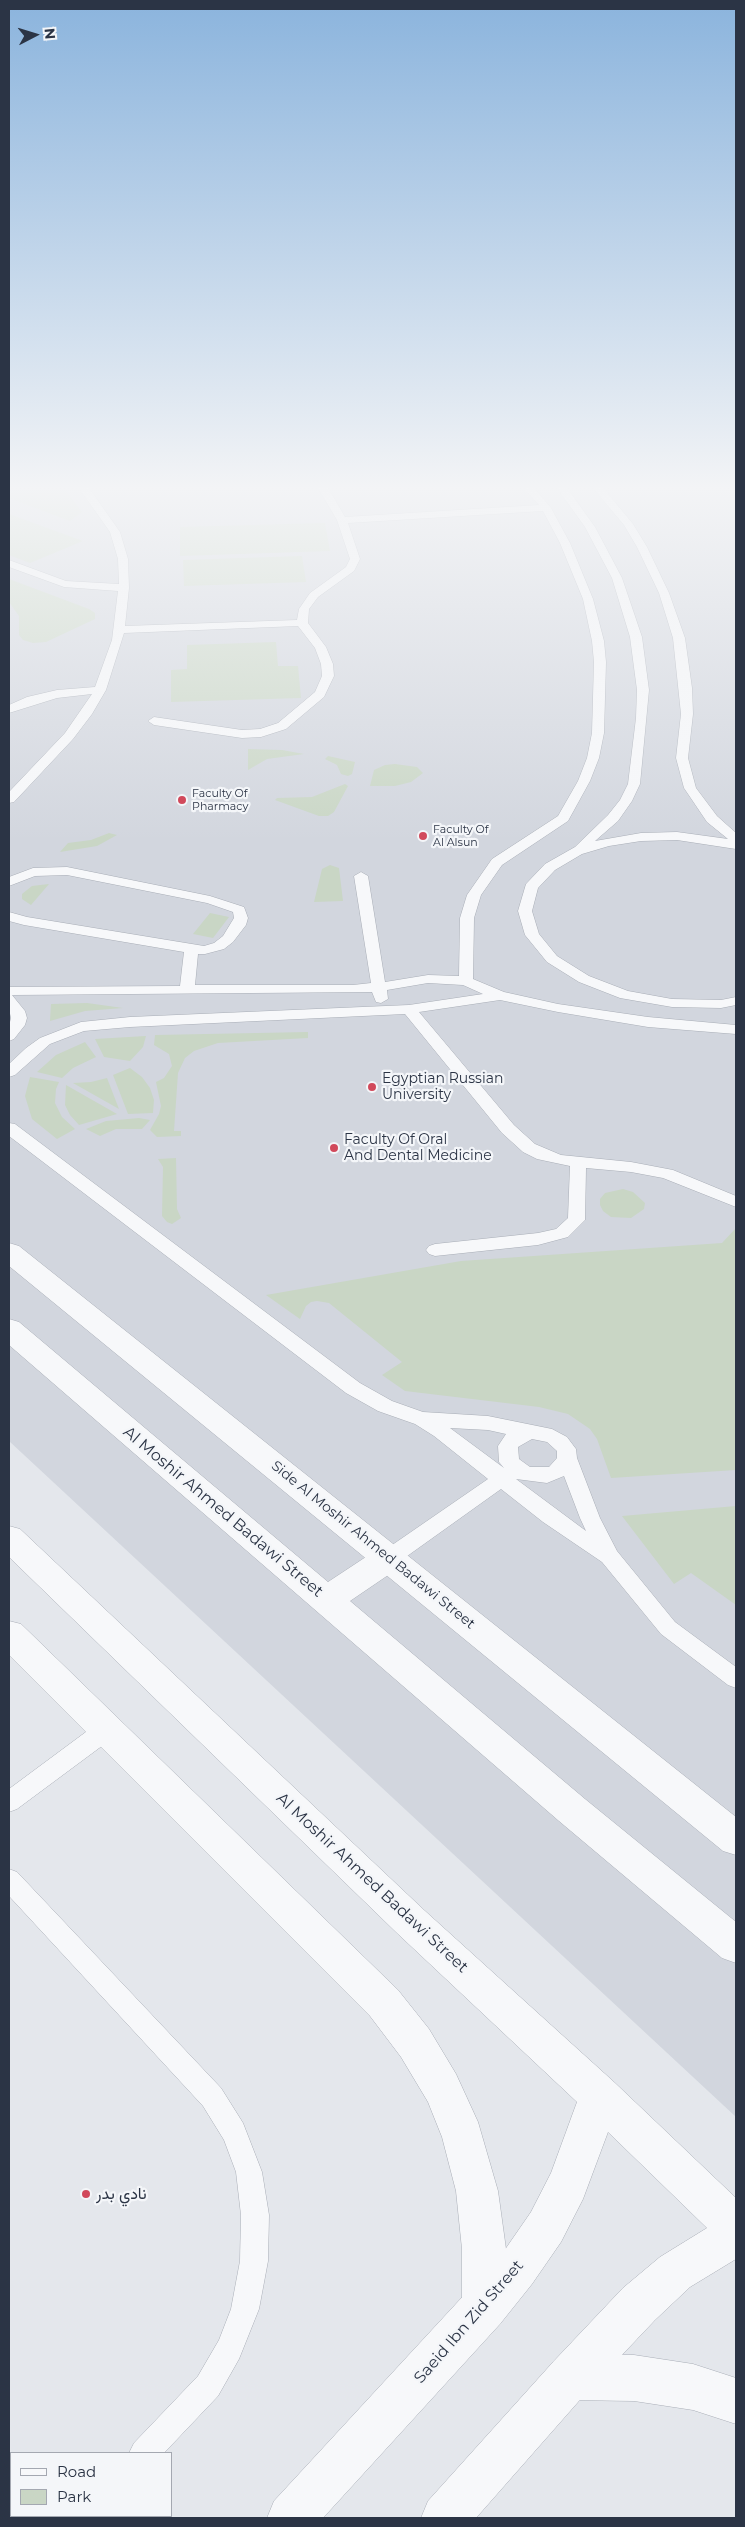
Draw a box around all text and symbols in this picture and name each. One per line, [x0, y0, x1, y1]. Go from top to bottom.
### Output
north arrow [10, 10, 60, 60]
text: N [40, 27, 59, 40]
place label: Faculty Of Pharmacy [192, 787, 248, 813]
marker: Faculty Of Pharmacy [176, 794, 188, 806]
place label: Faculty Of Al Alsun [433, 823, 489, 849]
marker: Faculty Of Al Alsun [417, 830, 429, 842]
place label: Egyptian Russian University [382, 1071, 503, 1104]
marker: Egyptian Russian University [366, 1081, 378, 1093]
place label: Faculty Of Oral And Dental Medicine [344, 1132, 492, 1164]
marker: Faculty Of Oral And Dental Medicine [328, 1142, 340, 1154]
street label: Al Moshir Ahmed Badawi Street [119, 1423, 327, 1601]
street label: Side Al Moshir Ahmed Badawi Street [268, 1457, 478, 1633]
street label: Al Moshir Ahmed Badawi Street [272, 1789, 472, 1977]
place label: نادي بدر [96, 2184, 147, 2204]
marker: نادي بدر [80, 2188, 92, 2200]
street label: Saeid Ibn Zid Street [410, 2256, 528, 2388]
legend [10, 2452, 172, 2517]
text: Road [57, 2462, 96, 2481]
text: Park [57, 2487, 91, 2506]

